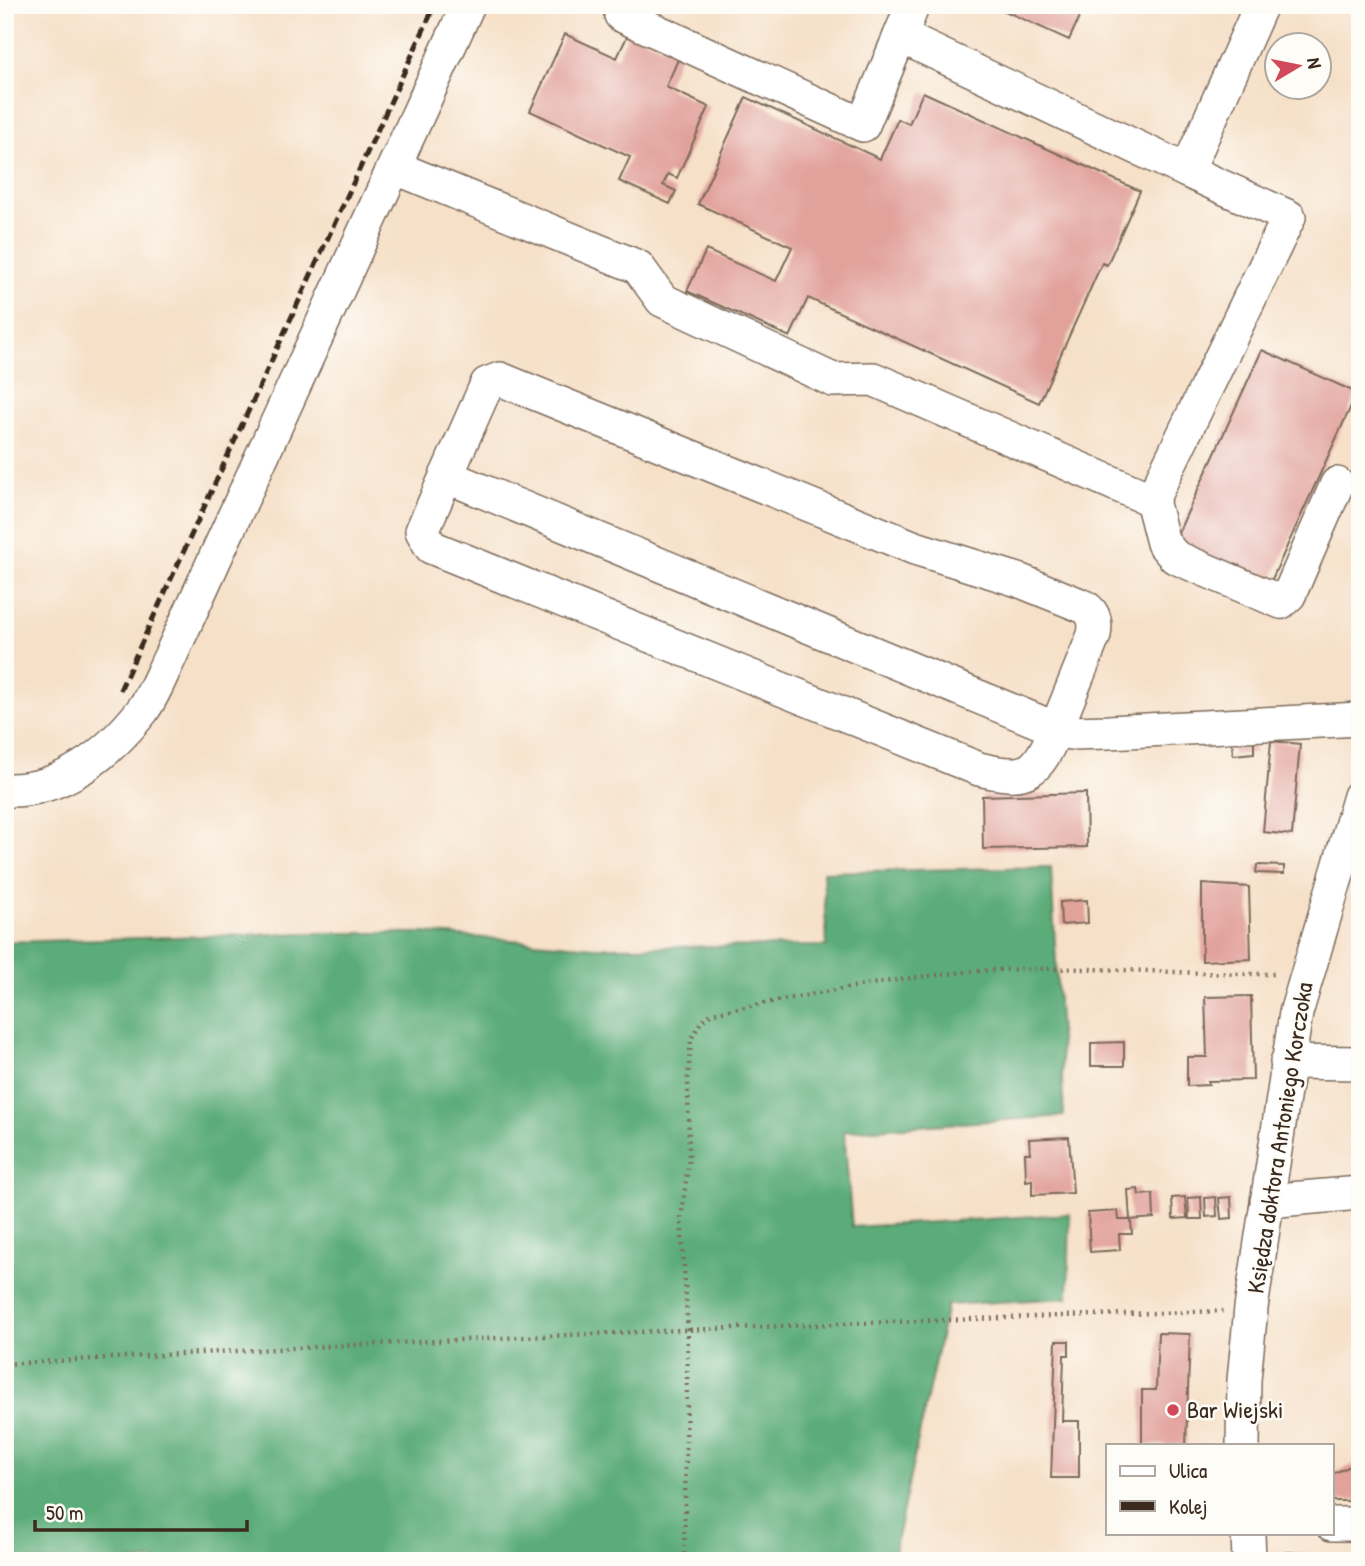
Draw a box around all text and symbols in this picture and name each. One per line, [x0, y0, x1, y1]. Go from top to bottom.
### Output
north arrow [1264, 32, 1334, 102]
text: N [1301, 56, 1328, 70]
street label: Księdza doktora Antoniego Korczoka [1239, 980, 1319, 1296]
place label: Bar Wiejski [1187, 1393, 1283, 1425]
marker: Bar Wiejski [1165, 1402, 1181, 1418]
legend [1106, 1444, 1334, 1534]
text: Ulica [1169, 1456, 1207, 1485]
scale bar [35, 1489, 247, 1533]
text: Kolej [1169, 1492, 1207, 1521]
text: 50 m [46, 1498, 83, 1527]

